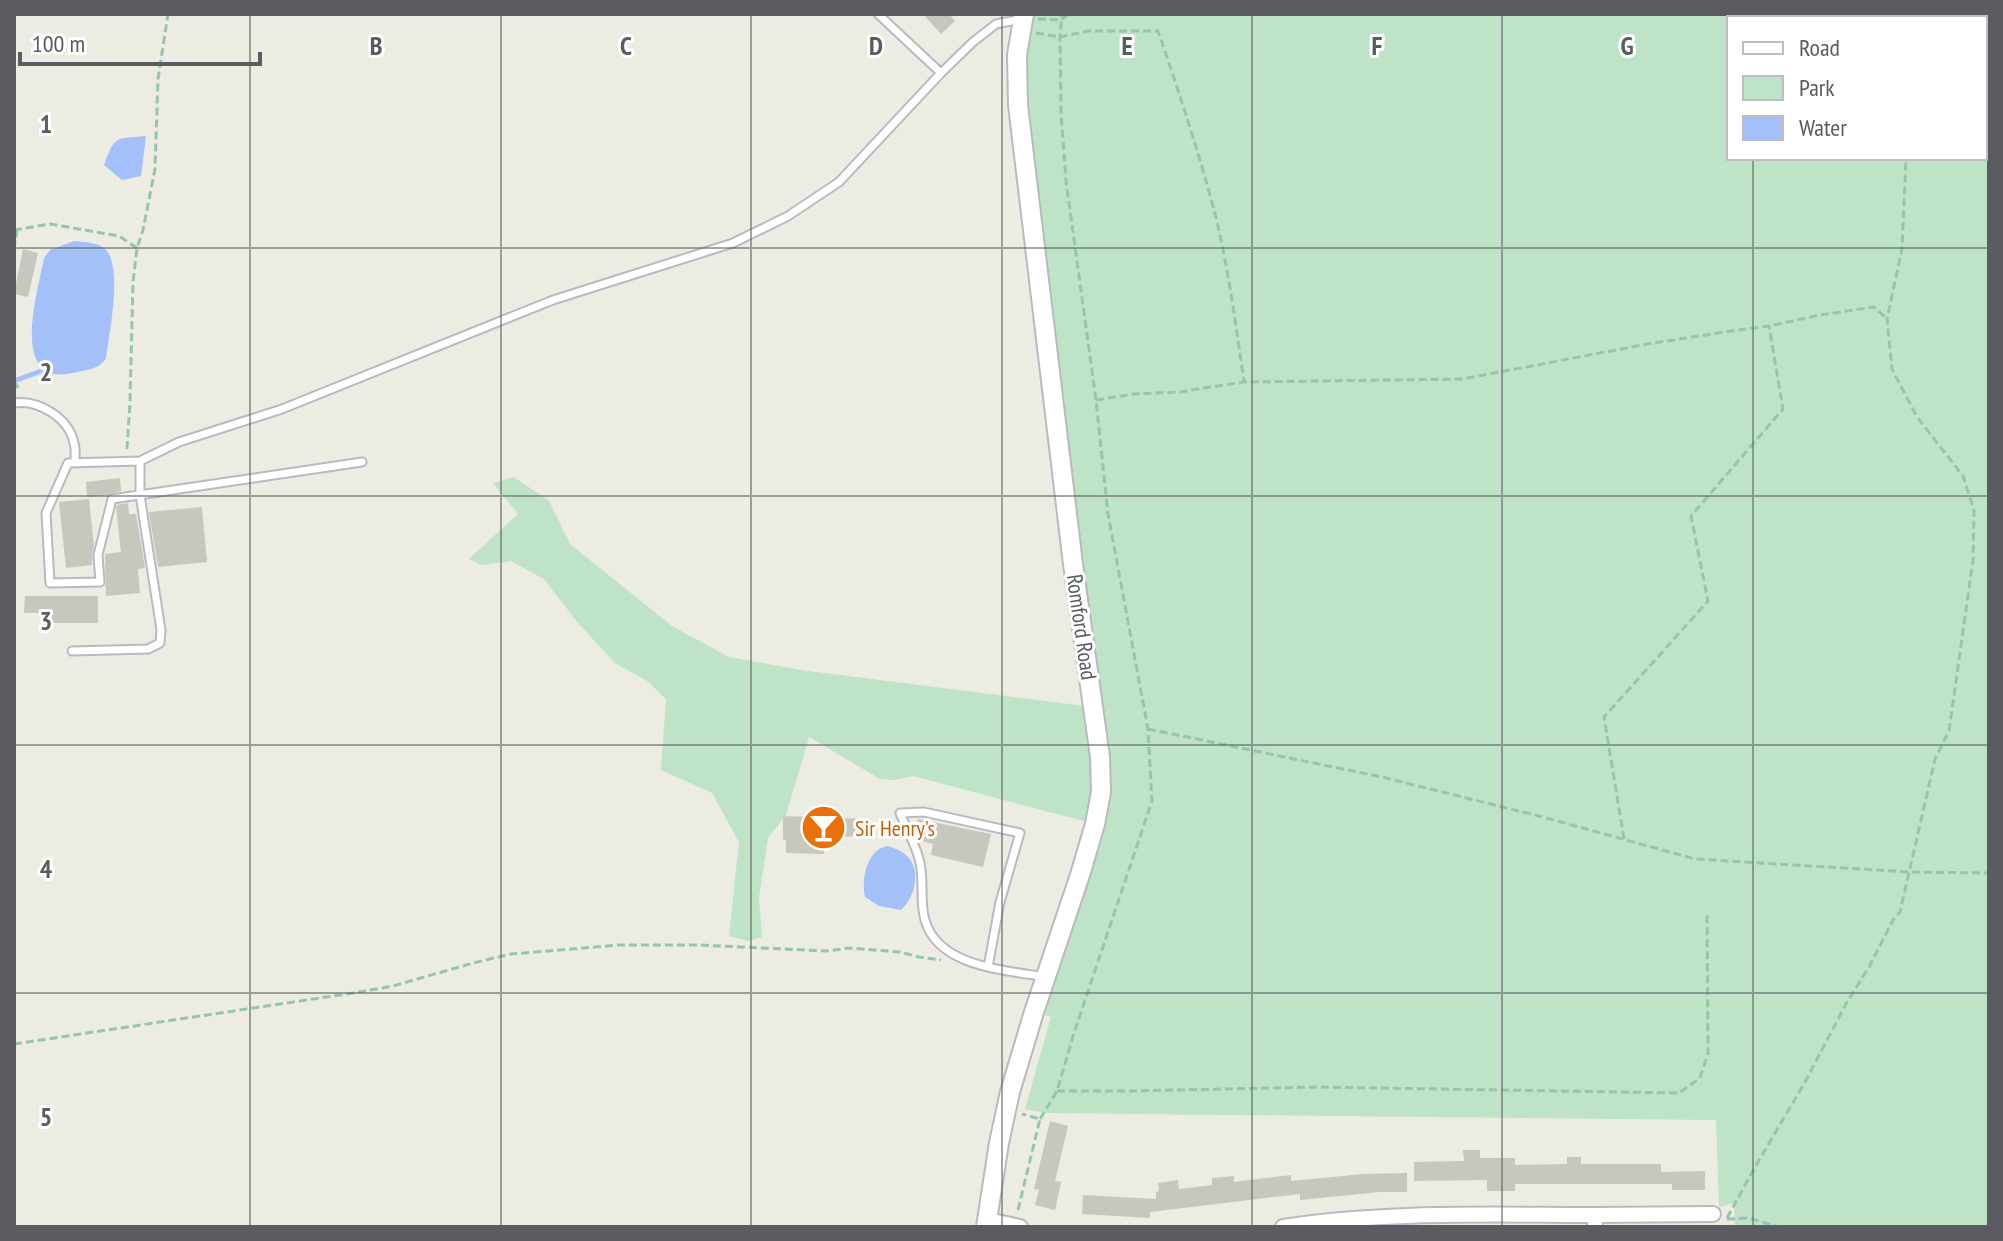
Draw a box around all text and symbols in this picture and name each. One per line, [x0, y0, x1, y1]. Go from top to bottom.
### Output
scale bar [20, 16, 260, 66]
legend [1727, 16, 1987, 160]
text: 100 m [32, 28, 85, 59]
text: B [370, 29, 383, 62]
text: C [620, 29, 632, 62]
text: D [869, 29, 883, 62]
text: E [1121, 29, 1133, 62]
text: F [1372, 29, 1383, 62]
text: G [1620, 29, 1634, 62]
text: Road [1799, 32, 1840, 63]
text: Park [1799, 72, 1835, 103]
text: 1 [40, 107, 52, 140]
text: Water [1799, 112, 1847, 143]
text: 2 [40, 355, 52, 388]
street label: Romford Road [1061, 572, 1103, 682]
text: 3 [40, 604, 52, 637]
bar icon: Sir Henry's [800, 804, 848, 852]
place label: Sir Henry's [855, 814, 935, 842]
text: 4 [40, 852, 53, 885]
text: 5 [40, 1100, 52, 1133]

